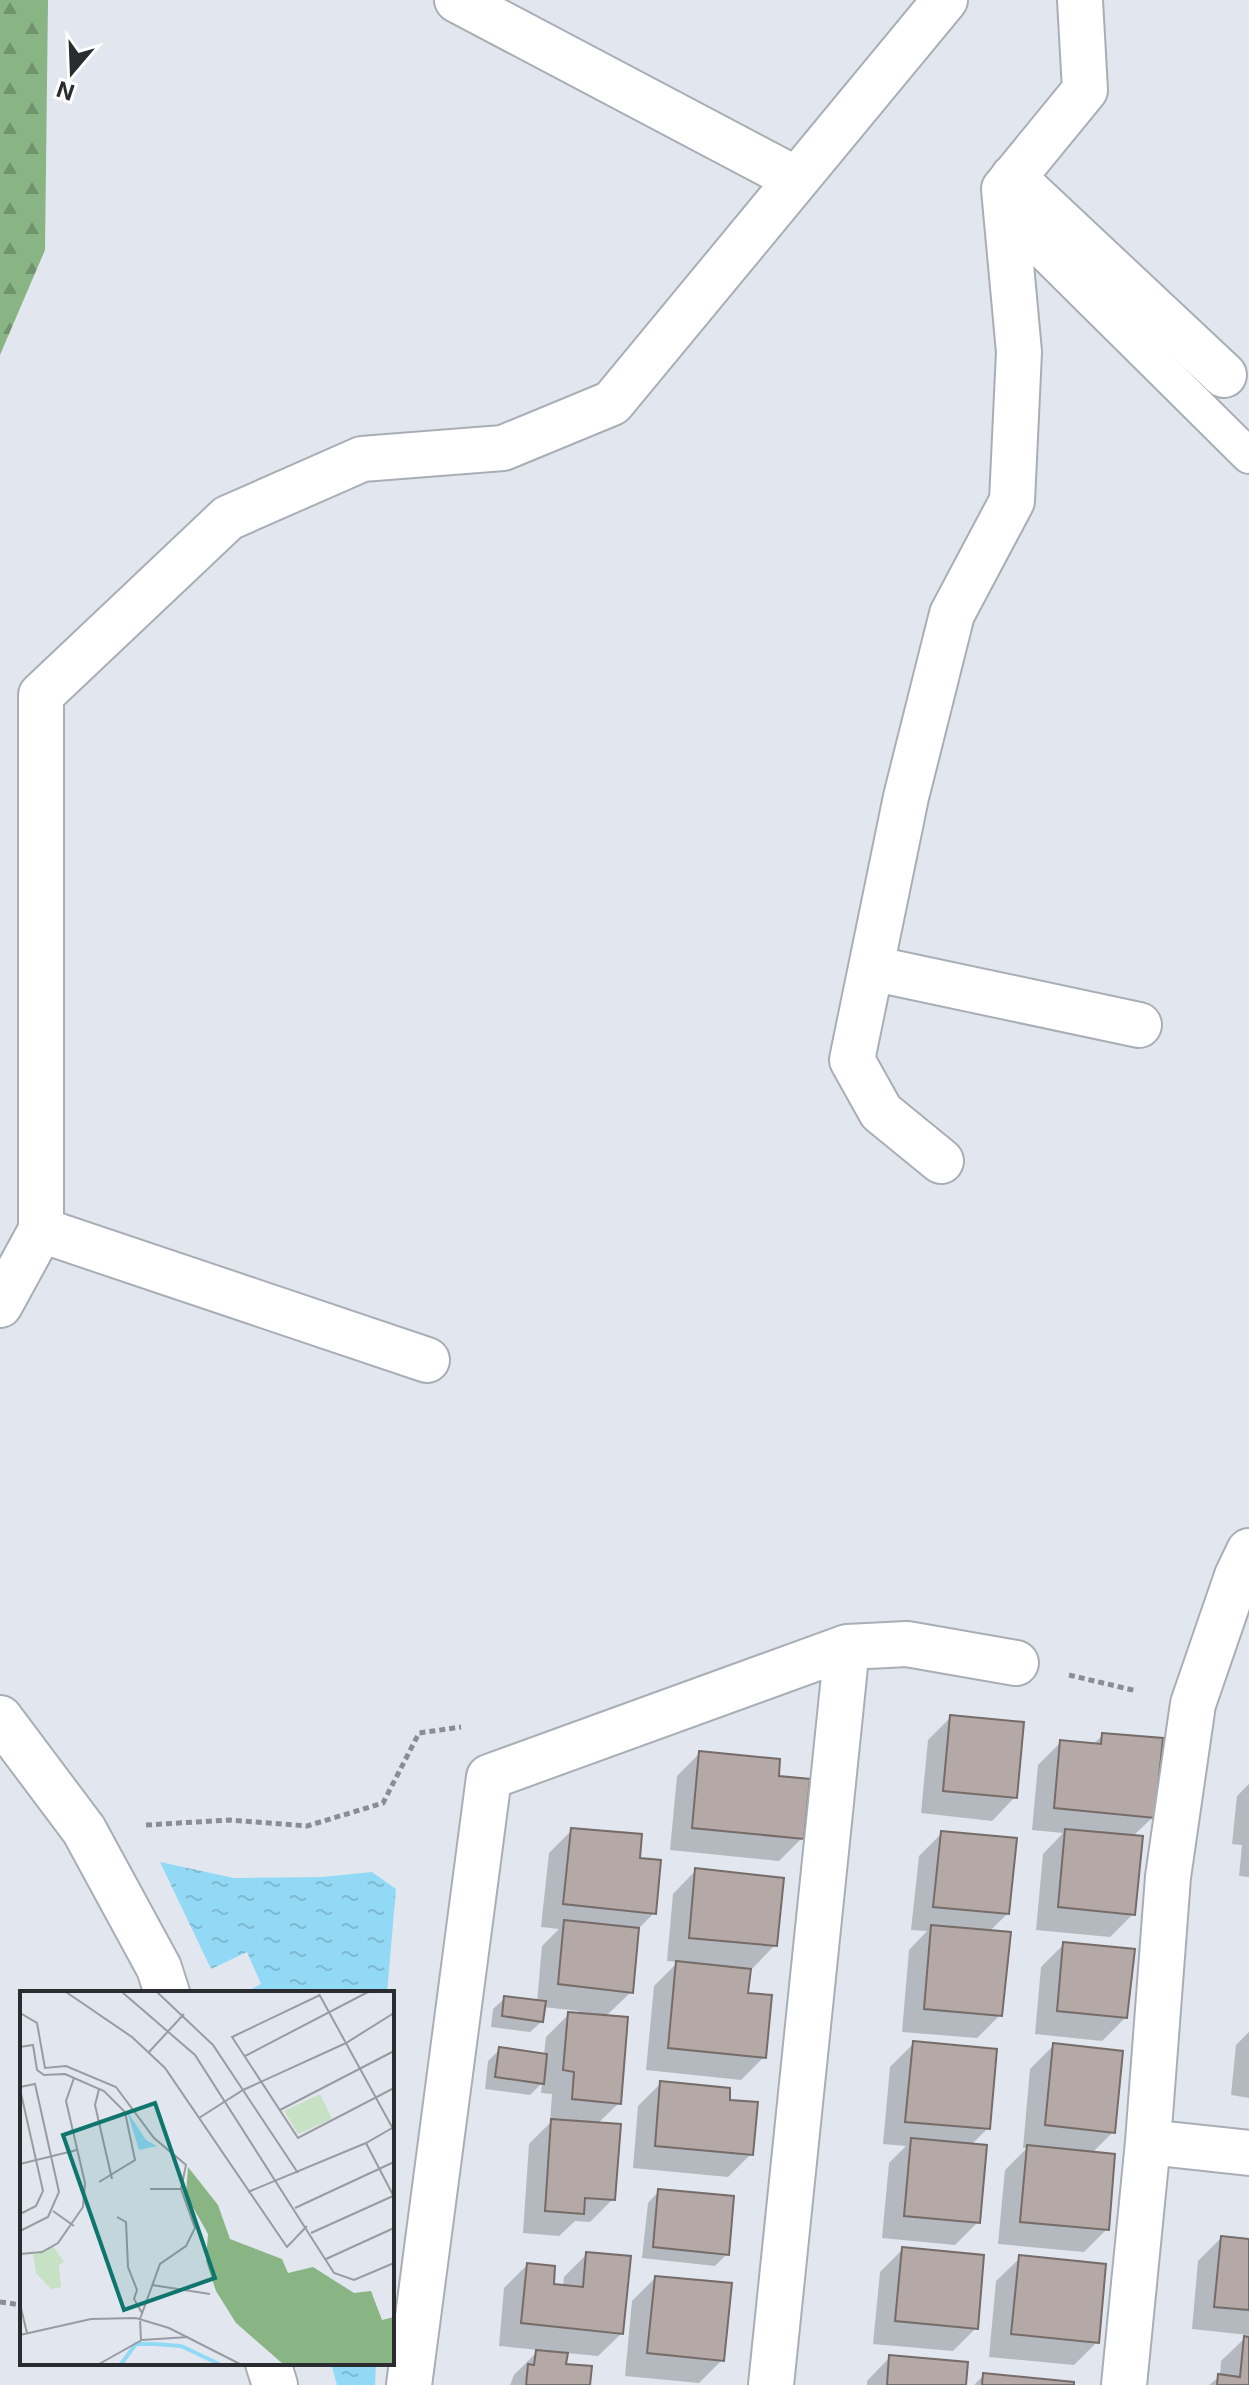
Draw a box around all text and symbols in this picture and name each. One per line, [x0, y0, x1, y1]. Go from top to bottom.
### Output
north arrow [32, 32, 112, 112]
text: N [53, 76, 78, 106]
inset map [20, 1991, 394, 2365]

